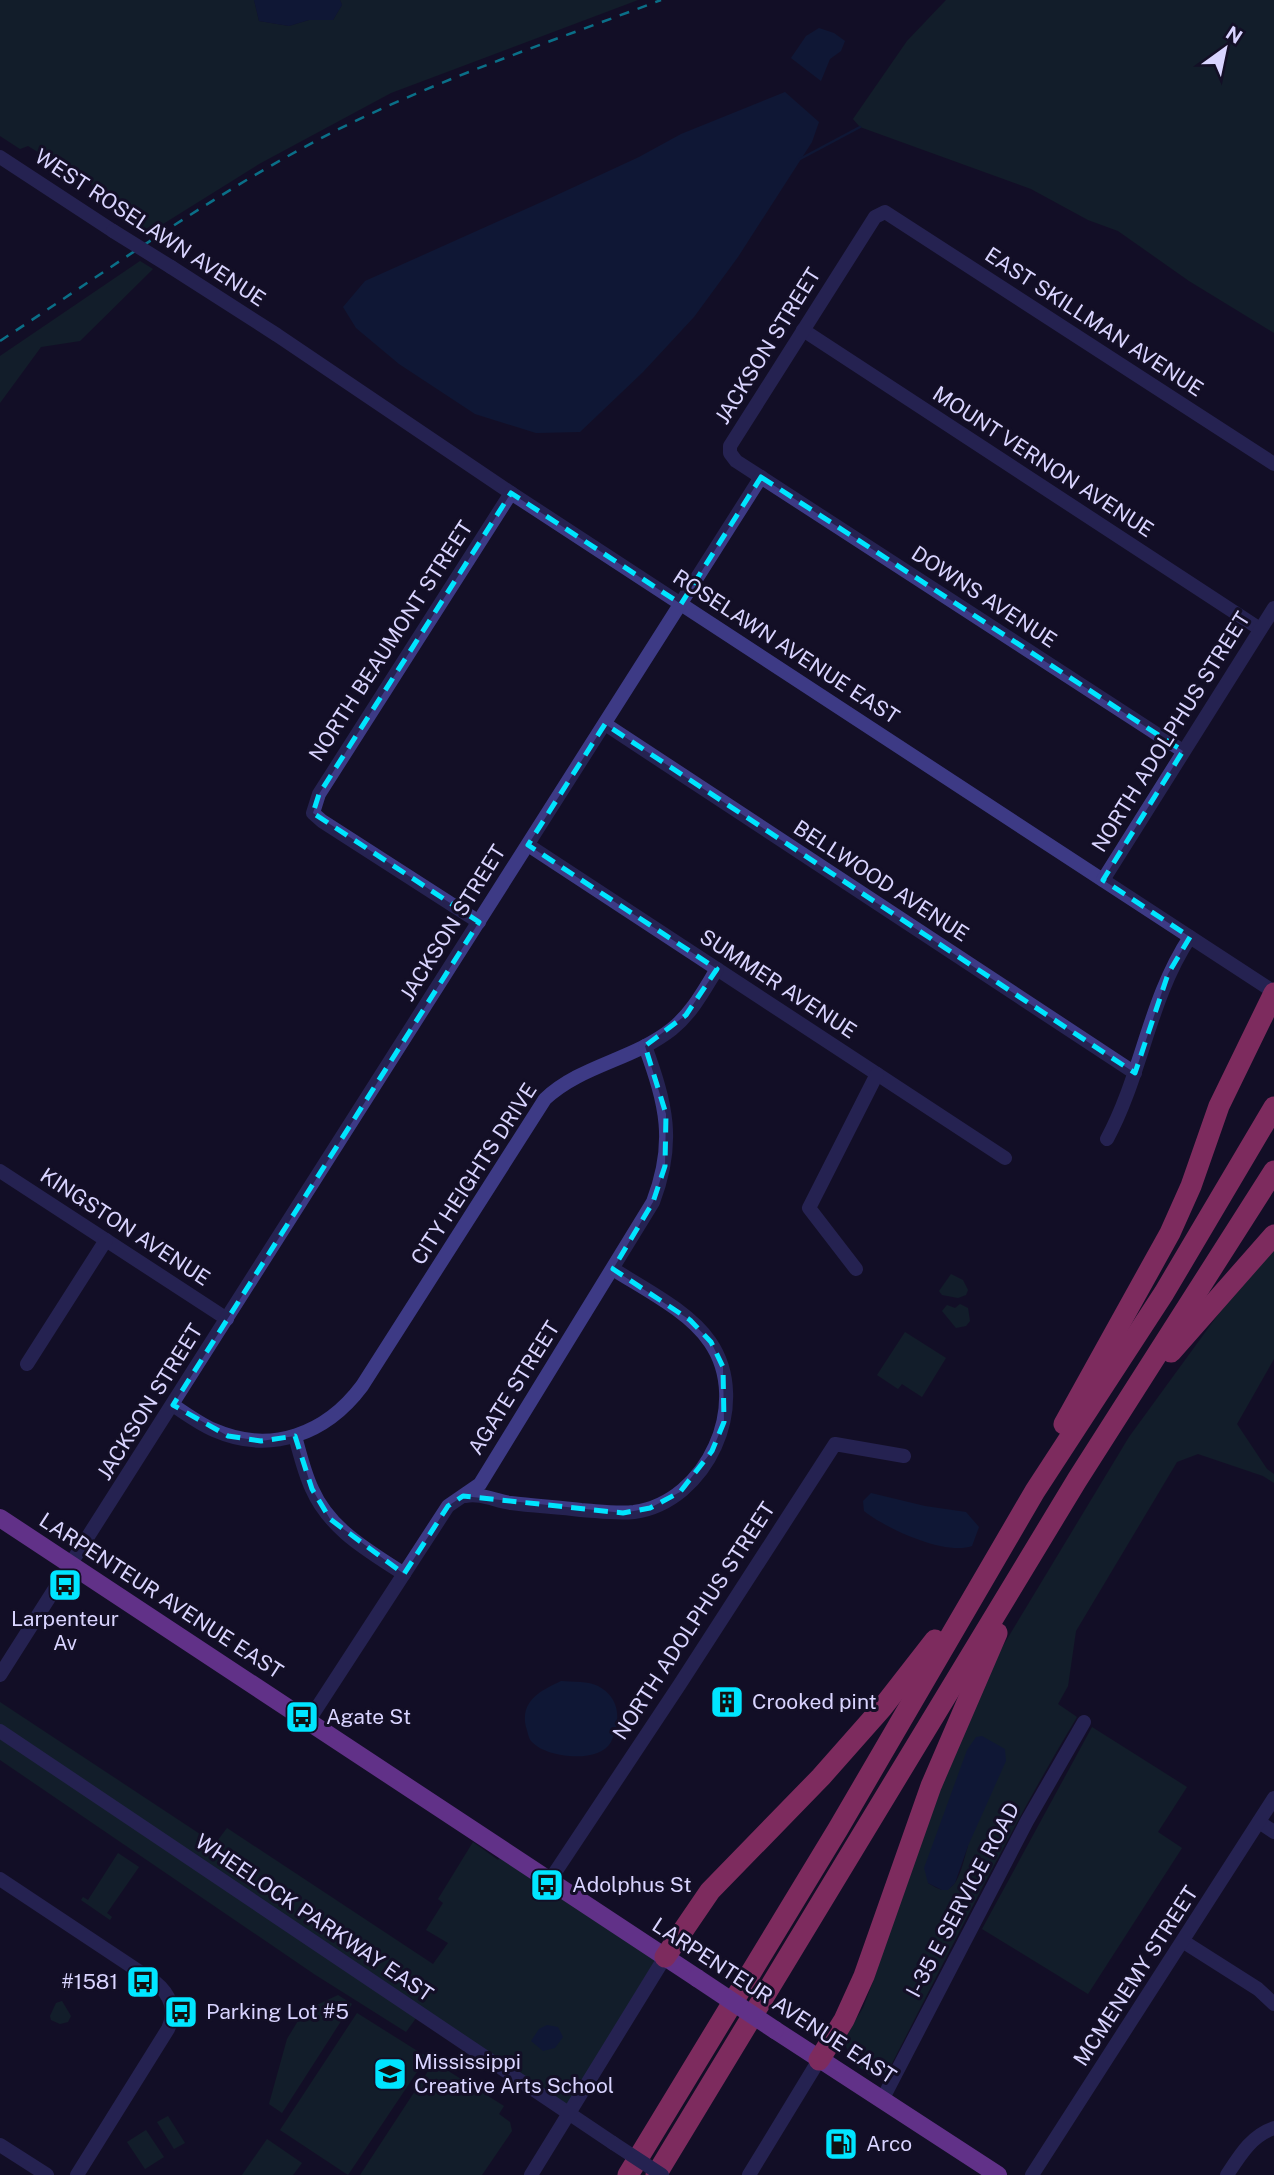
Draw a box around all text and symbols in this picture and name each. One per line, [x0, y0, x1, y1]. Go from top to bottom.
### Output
north arrow [1190, 14, 1260, 84]
text: N [1222, 21, 1246, 48]
street label: WEST ROSELAWN AVENUE [30, 144, 270, 312]
street label: EAST SKILLMAN AVENUE [981, 242, 1208, 402]
street label: JACKSON STREET [709, 263, 826, 428]
street label: MOUNT VERNON AVENUE [928, 381, 1158, 542]
street label: NORTH BEAUMONT STREET [303, 516, 478, 766]
street label: DOWNS AVENUE [907, 540, 1062, 653]
street label: ROSELAWN AVENUE EAST [669, 564, 904, 729]
street label: NORTH ADOLPHUS STREET [1086, 607, 1255, 856]
street label: BELLWOOD AVENUE [789, 815, 973, 947]
street label: JACKSON STREET [394, 840, 511, 1005]
street label: SUMMER AVENUE [695, 924, 861, 1044]
street label: CITY HEIGHTS DRIVE [405, 1078, 542, 1269]
street label: KINGSTON AVENUE [36, 1162, 215, 1291]
street label: AGATE STREET [463, 1316, 565, 1459]
street label: JACKSON STREET [91, 1319, 208, 1484]
street label: NORTH ADOLPHUS STREET [607, 1497, 780, 1744]
street label: LARPENTEUR AVENUE EAST [35, 1507, 288, 1684]
bus stop icon: Larpenteur Av [46, 1566, 84, 1604]
place label: Larpenteur Av [11, 1606, 119, 1655]
building icon: Crooked pint [708, 1683, 746, 1721]
place label: Crooked pint [752, 1689, 877, 1714]
bus stop icon: Agate St [283, 1698, 321, 1736]
place label: Agate St [326, 1704, 411, 1729]
street label: I- 35 E SERVICE ROAD [901, 1798, 1025, 2001]
street label: WHEELOCK PARKWAY EAST [191, 1829, 438, 2007]
bus stop icon: Adolphus St [528, 1866, 566, 1904]
place label: Adolphus St [572, 1872, 692, 1897]
street label: MCMENEMY STREET [1068, 1881, 1203, 2070]
street label: LARPENTEUR AVENUE EAST [648, 1912, 901, 2089]
bus stop icon: #1581 [124, 1963, 162, 2001]
place label: #1581 [61, 1969, 118, 1994]
bus stop icon: Parking Lot #5 [162, 1993, 200, 2031]
place label: Parking Lot #5 [206, 1999, 349, 2024]
place label: Mississippi Creative Arts School [414, 2049, 614, 2098]
school or university icon: Mississippi Creative Arts School [371, 2055, 409, 2093]
fuel station icon: Arco [822, 2125, 860, 2163]
place label: Arco [866, 2131, 912, 2156]

